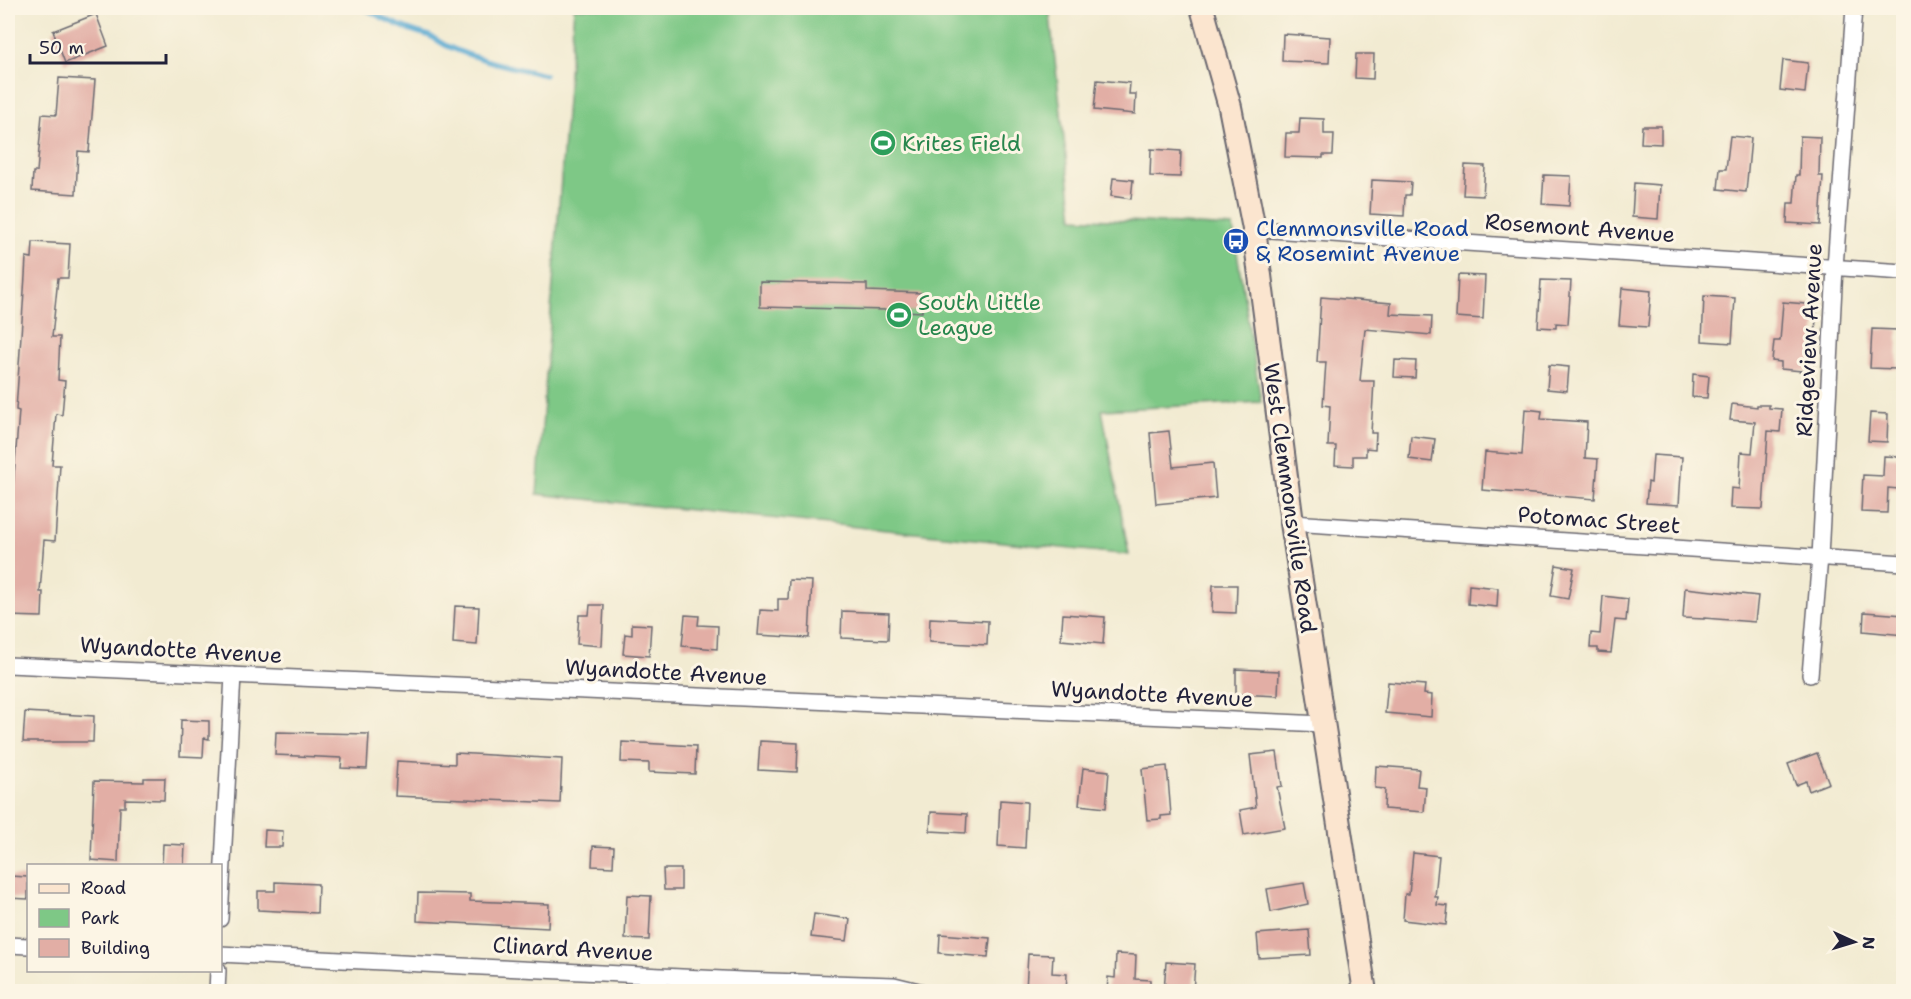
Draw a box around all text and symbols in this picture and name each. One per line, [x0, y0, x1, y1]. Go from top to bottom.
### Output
scale bar [30, 27, 166, 65]
text: 50 m [39, 36, 84, 60]
sports icon: Krites Field [868, 128, 898, 158]
place label: Krites Field [902, 129, 1021, 158]
street label: Rosemont Avenue [1484, 207, 1676, 249]
place label: Clemmonsville Road & Rosemint Avenue [1256, 214, 1469, 268]
bus stop icon: Clemmonsville Road & Rosemint Avenue [1221, 226, 1251, 256]
street label: Ridgeview Avenue [1789, 242, 1829, 438]
place label: South Little League [918, 288, 1041, 342]
sports icon: South Little League [884, 300, 914, 330]
street label: West Clemmonsville Road [1257, 361, 1323, 635]
street label: Potomac Street [1517, 500, 1681, 540]
street label: Wyandotte Avenue [79, 630, 283, 670]
street label: Wyandotte Avenue [564, 652, 768, 692]
street label: Wyandotte Avenue [1050, 674, 1254, 714]
legend [27, 864, 222, 972]
text: Road [81, 876, 126, 900]
text: Park [81, 906, 120, 930]
north arrow [1824, 912, 1884, 972]
street label: Clinard Avenue [492, 930, 654, 968]
text: Building [81, 936, 150, 960]
text: N [1858, 936, 1879, 950]

